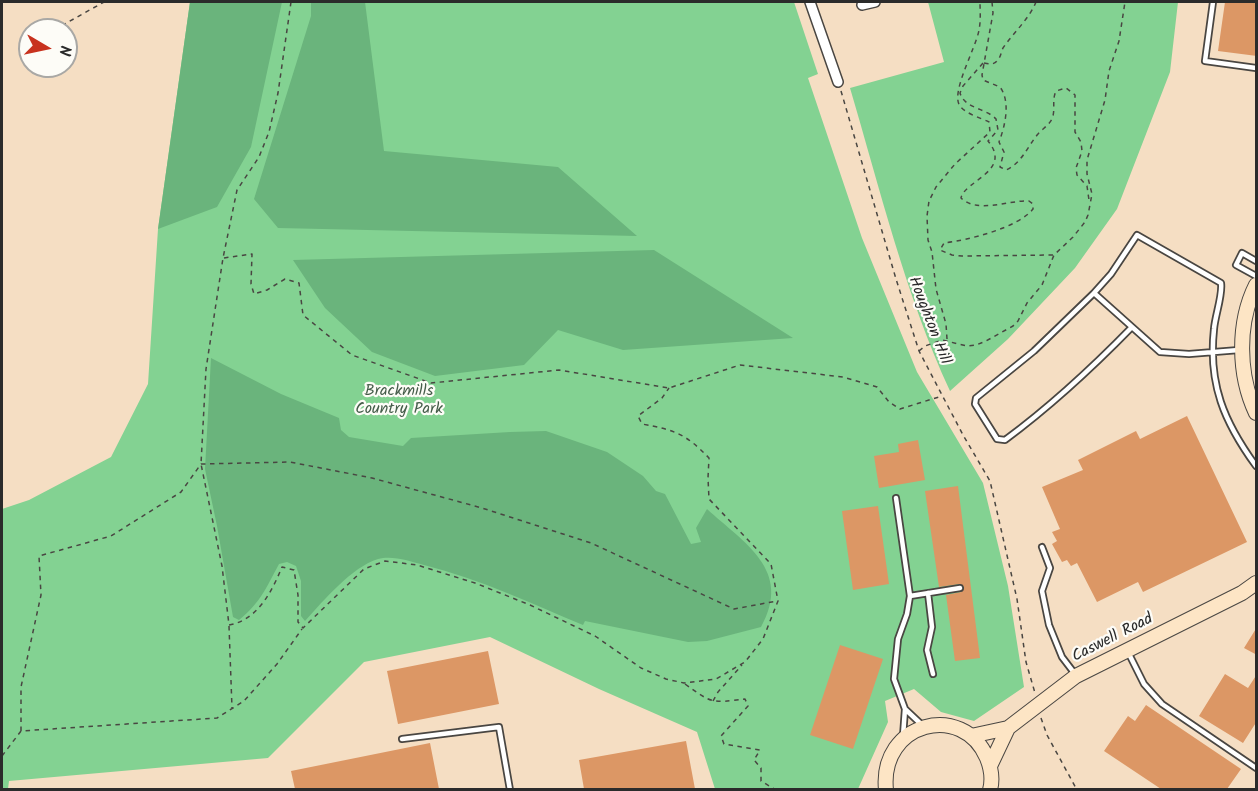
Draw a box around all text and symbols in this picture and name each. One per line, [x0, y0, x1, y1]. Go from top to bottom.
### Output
north arrow [18, 18, 78, 78]
text: N [51, 44, 77, 58]
street label: Houghton Hill [902, 274, 954, 368]
park label: Brackmills Country Park [355, 382, 443, 420]
street label: Caswell Road [1069, 610, 1157, 668]

